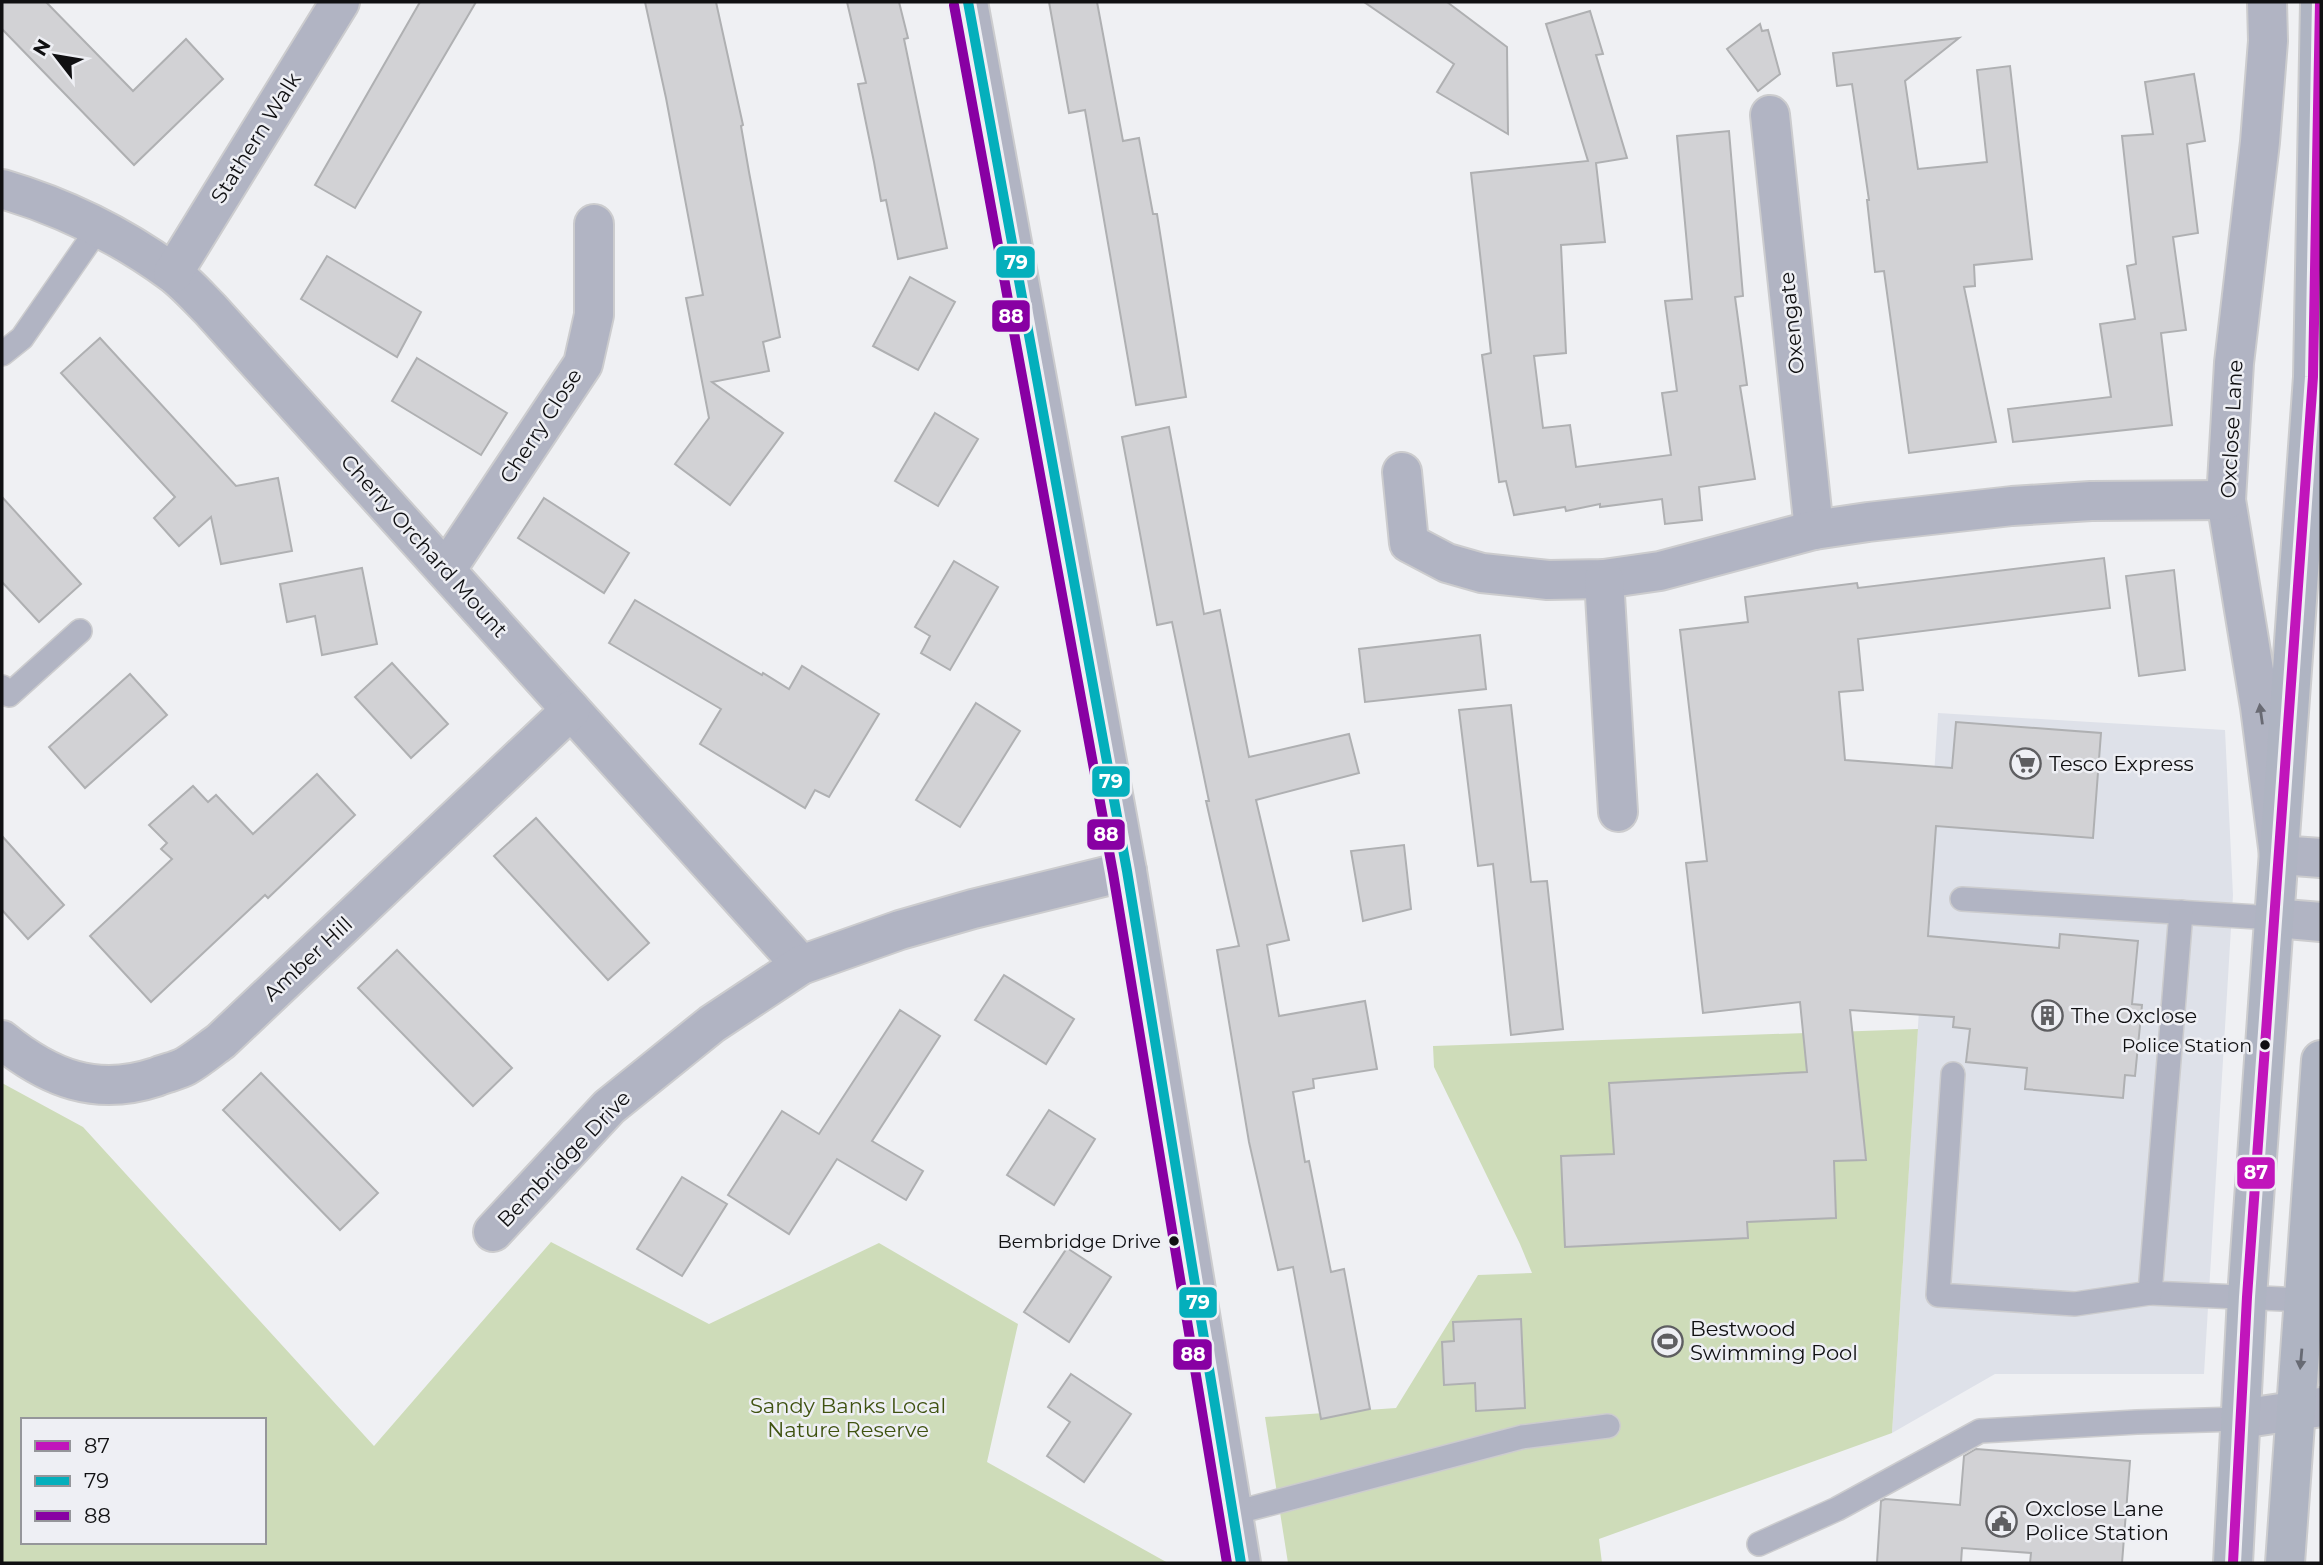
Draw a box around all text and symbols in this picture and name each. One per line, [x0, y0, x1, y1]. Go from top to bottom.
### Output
north arrow [21, 21, 91, 91]
text: N [28, 35, 56, 60]
street label: Stathern Walk [205, 67, 306, 208]
line badge: 79 [995, 245, 1036, 279]
text: 79 [1004, 251, 1028, 274]
street label: Oxengate [1774, 271, 1809, 375]
line badge: 88 [991, 299, 1031, 333]
text: 88 [998, 305, 1024, 328]
street label: Oxclose Lane [2215, 359, 2248, 499]
street label: Cherry Close [494, 364, 587, 488]
street label: Cherry Orchard Mount [336, 449, 513, 642]
one-way arrow [2255, 703, 2266, 725]
supermarket icon: Tesco Express [2009, 747, 2043, 781]
place label: Tesco Express [2049, 751, 2194, 776]
line badge: 79 [1091, 765, 1131, 798]
text: 79 [1099, 770, 1123, 793]
line badge: 88 [1086, 818, 1126, 851]
text: 88 [1093, 823, 1119, 846]
street label: Amber Hill [258, 911, 357, 1006]
building icon: The Oxclose [2031, 999, 2065, 1033]
place label: The Oxclose [2071, 1003, 2197, 1028]
place label: Police Station [2122, 1034, 2252, 1057]
marker: Police Station [2258, 1038, 2272, 1052]
street label: Bembridge Drive [492, 1085, 635, 1232]
line badge: 87 [2236, 1156, 2276, 1190]
text: 87 [2244, 1161, 2268, 1184]
place label: Bembridge Drive [997, 1230, 1161, 1253]
marker: Bembridge Drive [1167, 1234, 1181, 1248]
line badge: 79 [1178, 1286, 1218, 1319]
text: 79 [1186, 1291, 1210, 1314]
place label: Bestwood Swimming Pool [1690, 1316, 1858, 1365]
sports icon: Bestwood Swimming Pool [1650, 1324, 1684, 1358]
line badge: 88 [1172, 1338, 1213, 1371]
text: 88 [1180, 1343, 1206, 1366]
one-way arrow [2295, 1348, 2306, 1370]
park label: Sandy Banks Local Nature Reserve [750, 1393, 946, 1442]
legend [21, 1418, 266, 1544]
text: 87 [84, 1433, 110, 1458]
text: 79 [84, 1468, 109, 1493]
place label: Oxclose Lane Police Station [2025, 1496, 2169, 1545]
text: 88 [84, 1503, 111, 1528]
public building icon: Oxclose Lane Police Station [1985, 1504, 2019, 1538]

